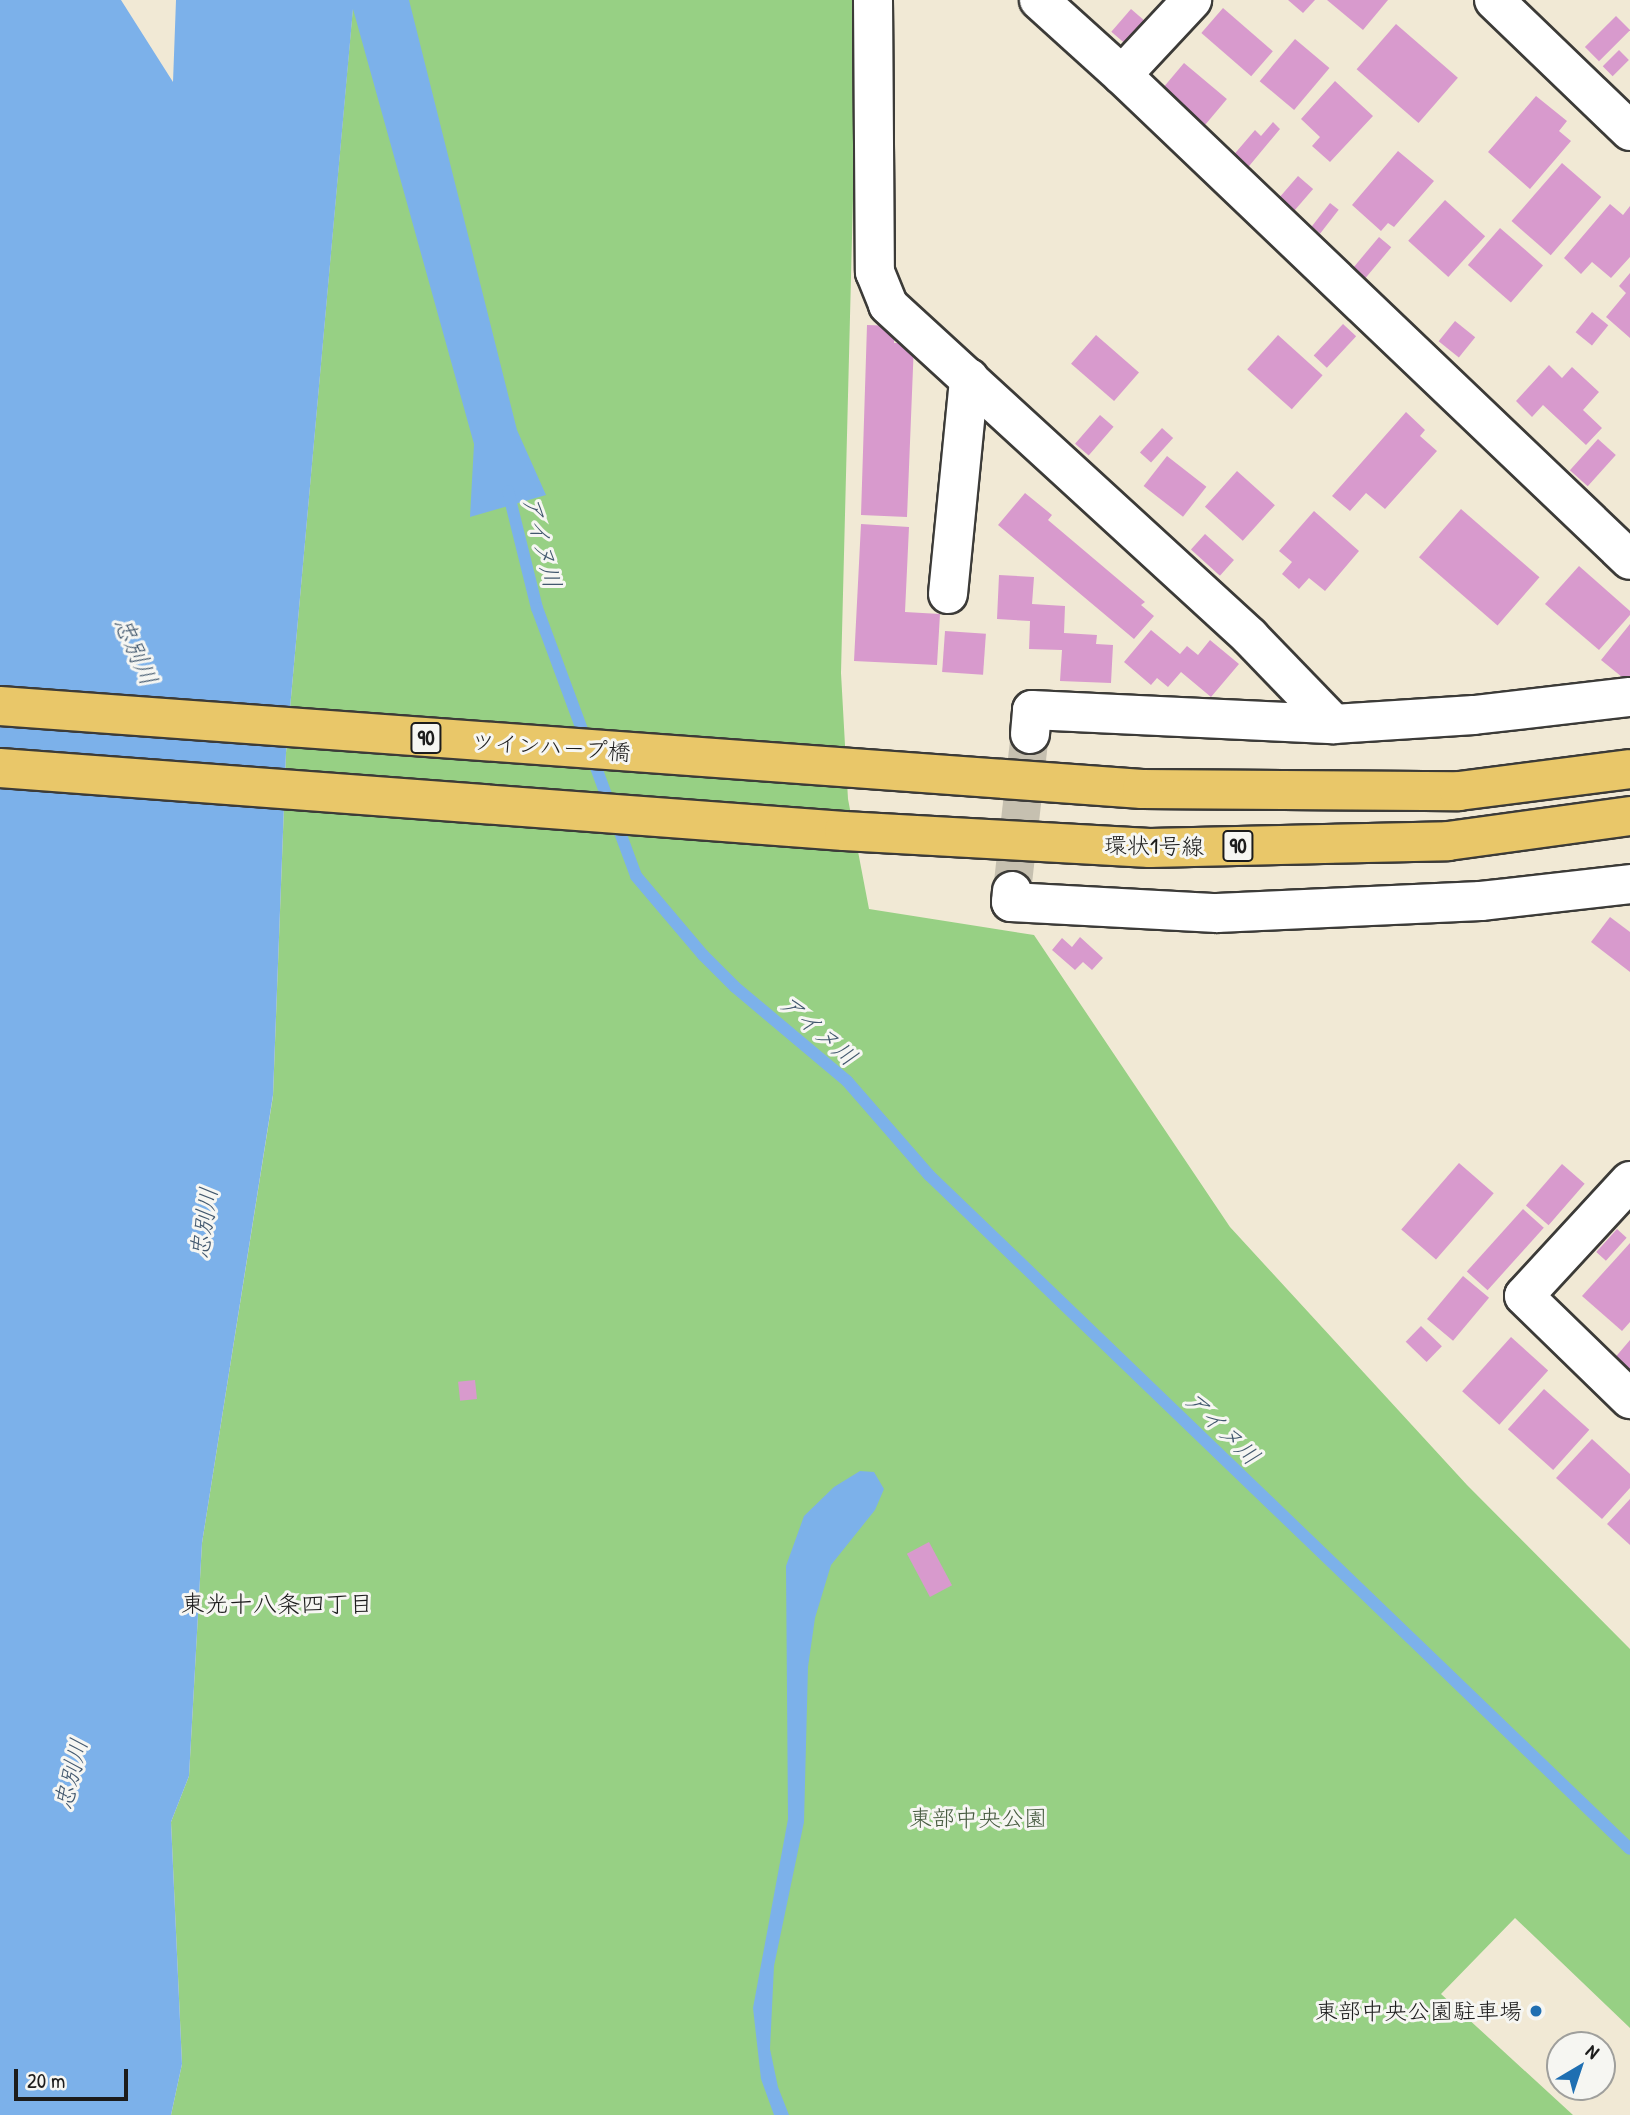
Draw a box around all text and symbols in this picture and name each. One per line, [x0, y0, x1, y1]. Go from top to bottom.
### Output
water label: アイヌ川 [516, 492, 568, 592]
water label: 忠別川 [108, 612, 164, 690]
road number: 90 [410, 720, 442, 756]
street label: ツインハープ橋 [470, 728, 632, 766]
road number: 90 [1222, 828, 1254, 864]
street label: 環状1号線 [1104, 831, 1204, 861]
water label: アイヌ川 [772, 988, 864, 1072]
water label: 忠別川 [185, 1185, 223, 1261]
water label: アイヌ川 [1177, 1384, 1267, 1472]
district label: 東光十八条四丁目 [181, 1590, 373, 1618]
water label: 忠別川 [48, 1736, 94, 1812]
park label: 東部中央公園 [909, 1804, 1047, 1832]
place label: 東部中央公園駐車場 [1315, 1997, 1522, 2025]
marker: 東部中央公園駐車場 [1528, 2003, 1544, 2019]
north arrow [1546, 2031, 1616, 2101]
text: N [1581, 2038, 1605, 2065]
scale bar [18, 2056, 131, 2100]
text: 20 m [27, 2066, 65, 2095]

